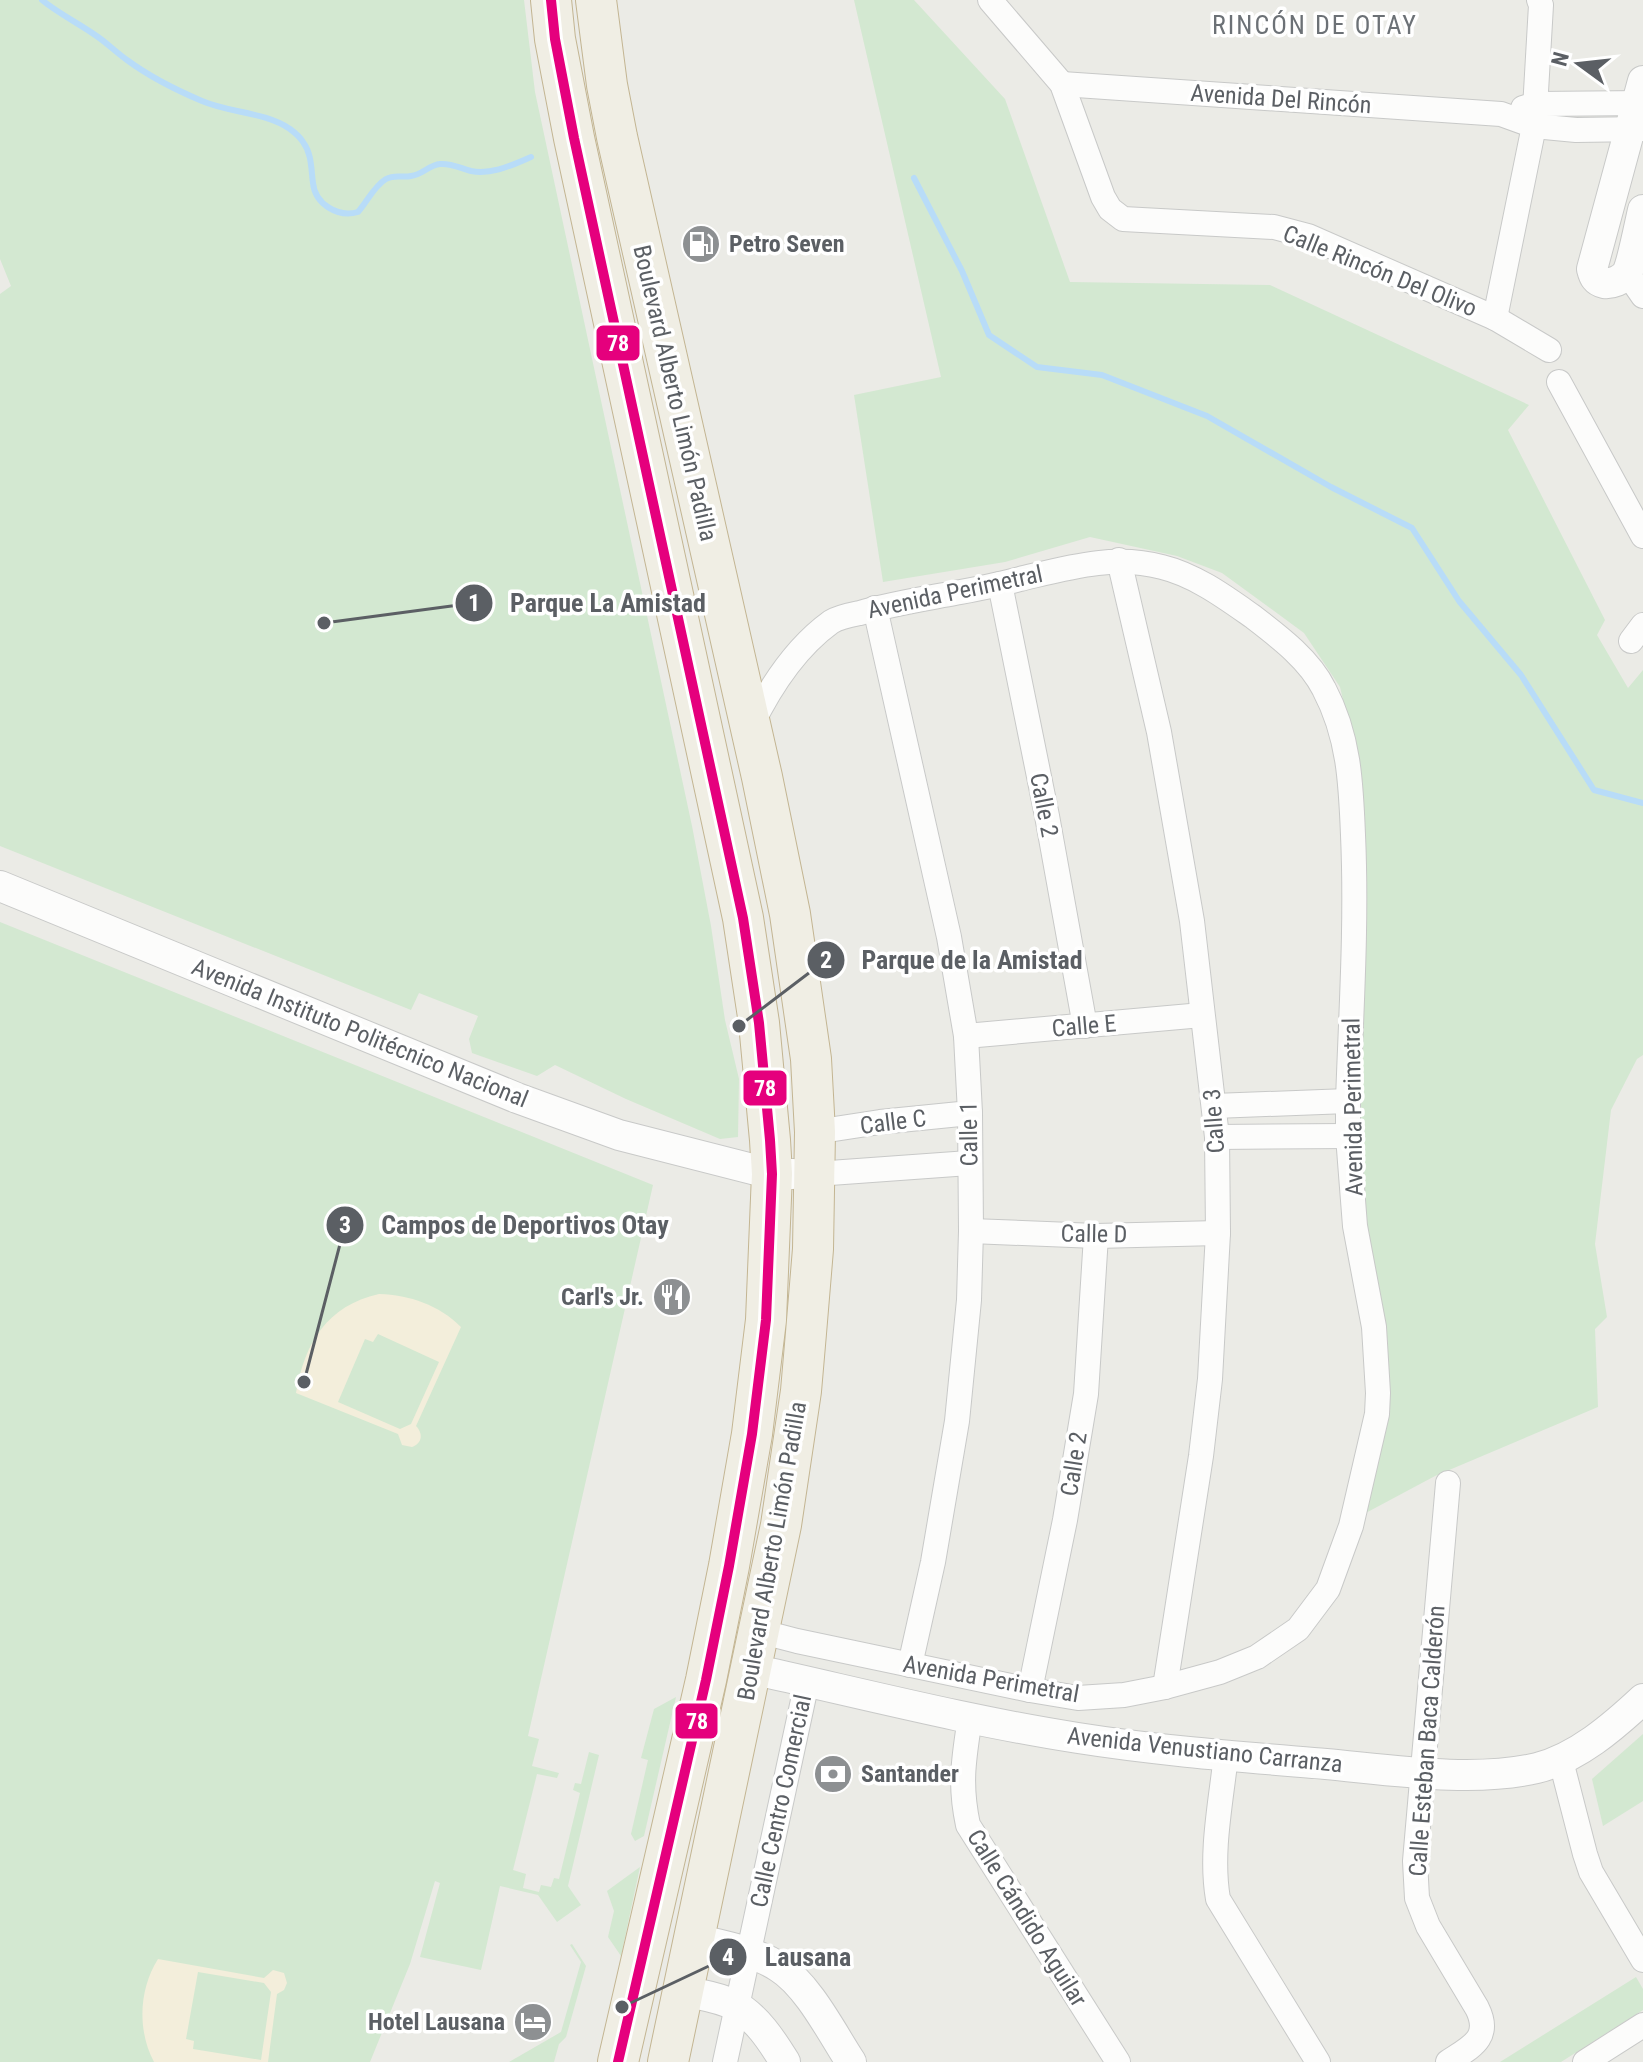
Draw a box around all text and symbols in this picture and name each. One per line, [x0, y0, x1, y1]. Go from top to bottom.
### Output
district label: RINCÓN DE OTAY [1212, 10, 1418, 40]
north arrow [1539, 24, 1619, 104]
text: N [1546, 49, 1574, 69]
street label: Avenida Del Rincón [1190, 79, 1372, 119]
street label: Calle Rincón Del Olivo [1279, 219, 1481, 323]
fuel station icon: Petro Seven [680, 223, 722, 265]
place label: Petro Seven [729, 230, 845, 258]
street label: Boulevard Alberto Limón Padilla [627, 242, 723, 544]
line badge: 78 [595, 324, 641, 362]
text: 78 [607, 331, 629, 356]
street label: Avenida Perimetral [865, 560, 1045, 624]
callout: Parque La Amistad [454, 578, 722, 628]
text: Parque La Amistad [510, 588, 706, 618]
text: 1 [468, 589, 480, 617]
street label: Calle 2 [1024, 771, 1064, 839]
callout: Parque de la Amistad [806, 935, 1099, 985]
text: Parque de la Amistad [861, 945, 1083, 975]
text: 2 [820, 946, 832, 974]
street label: Avenida Instituto Politécnico Nacional [188, 953, 532, 1113]
street label: Calle E [1050, 1009, 1118, 1043]
street label: Avenida Perimetral [1337, 1018, 1369, 1196]
line badge: 78 [742, 1069, 788, 1107]
text: 78 [754, 1076, 776, 1101]
street label: Calle 3 [1198, 1088, 1230, 1154]
street label: Calle 1 [954, 1101, 984, 1167]
street label: Calle C [858, 1104, 928, 1140]
callout: Campos de Deportivos Otay [325, 1200, 685, 1250]
text: Campos de Deportivos Otay [381, 1210, 669, 1240]
text: 3 [339, 1211, 351, 1239]
street label: Calle D [1060, 1219, 1128, 1249]
restaurant icon: Carl's Jr. [651, 1276, 693, 1318]
place label: Carl's Jr. [561, 1283, 644, 1311]
street label: Boulevard Alberto Limón Padilla [732, 1399, 812, 1703]
street label: Calle 2 [1055, 1430, 1093, 1498]
street label: Calle Esteban Baca Calderón [1404, 1604, 1450, 1878]
street label: Avenida Perimetral [901, 1650, 1081, 1708]
street label: Calle Centro Comercial [745, 1692, 817, 1910]
line badge: 78 [674, 1702, 719, 1740]
text: 78 [686, 1709, 708, 1734]
street label: Avenida Venustiano Carranza [1066, 1722, 1344, 1778]
bank icon: Santander [812, 1753, 854, 1795]
place label: Santander [861, 1760, 959, 1788]
street label: Calle Cándido Aguilar [961, 1824, 1093, 2012]
callout: Lausana [708, 1932, 867, 1982]
text: Lausana [765, 1942, 851, 1972]
text: 4 [722, 1943, 734, 1971]
hotel icon: Hotel Lausana [512, 2001, 554, 2043]
place label: Hotel Lausana [368, 2008, 505, 2036]

